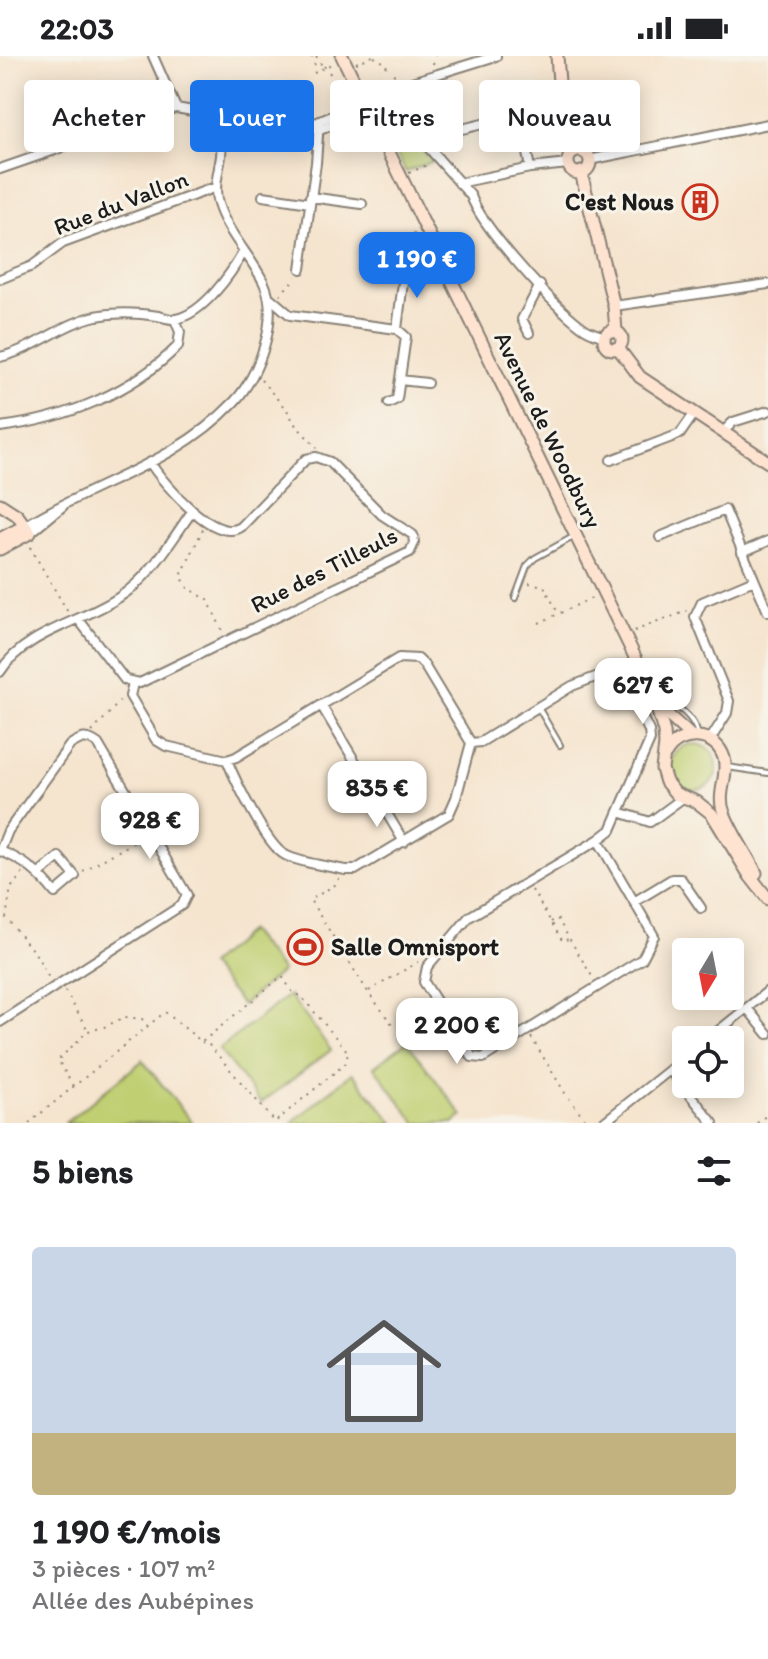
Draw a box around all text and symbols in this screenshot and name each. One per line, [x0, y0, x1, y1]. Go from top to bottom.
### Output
text: 22:03 [40, 10, 114, 47]
chip: Acheter [24, 80, 174, 152]
chip: Louer [190, 80, 314, 152]
chip: Filtres [330, 80, 463, 152]
chip: Nouveau [479, 80, 640, 152]
street label: Rue du Vallon [50, 163, 192, 241]
building icon: C'est Nous [681, 183, 719, 221]
place label: C'est Nous [565, 187, 674, 216]
pin: 1 190 € [343, 232, 491, 300]
text: 1 190 € [377, 242, 457, 274]
street label: Avenue de Woodbury [488, 327, 609, 533]
street label: Rue des Tilleuls [245, 520, 402, 619]
pin: 627 € [587, 658, 699, 726]
text: 627 € [612, 668, 674, 700]
pin: 835 € [321, 761, 433, 829]
text: 835 € [346, 771, 408, 803]
pin: 928 € [94, 793, 206, 861]
text: 928 € [119, 803, 181, 835]
sports icon: Salle Omnisport [286, 928, 324, 966]
place label: Salle Omnisport [331, 932, 499, 962]
north arrow [672, 938, 744, 1010]
map controls [672, 938, 744, 1098]
pin: 2 200 € [383, 998, 531, 1066]
text: 2 200 € [414, 1008, 500, 1040]
button: locate [672, 1026, 744, 1098]
icon: filters [692, 1149, 736, 1193]
text: 5 biens [32, 1151, 133, 1192]
icon: home [312, 1299, 456, 1443]
text: 1 190 €/mois [32, 1511, 221, 1552]
text: 3 pièces · 107 m² [32, 1552, 215, 1584]
text: Allée des Aubépines [32, 1584, 254, 1616]

